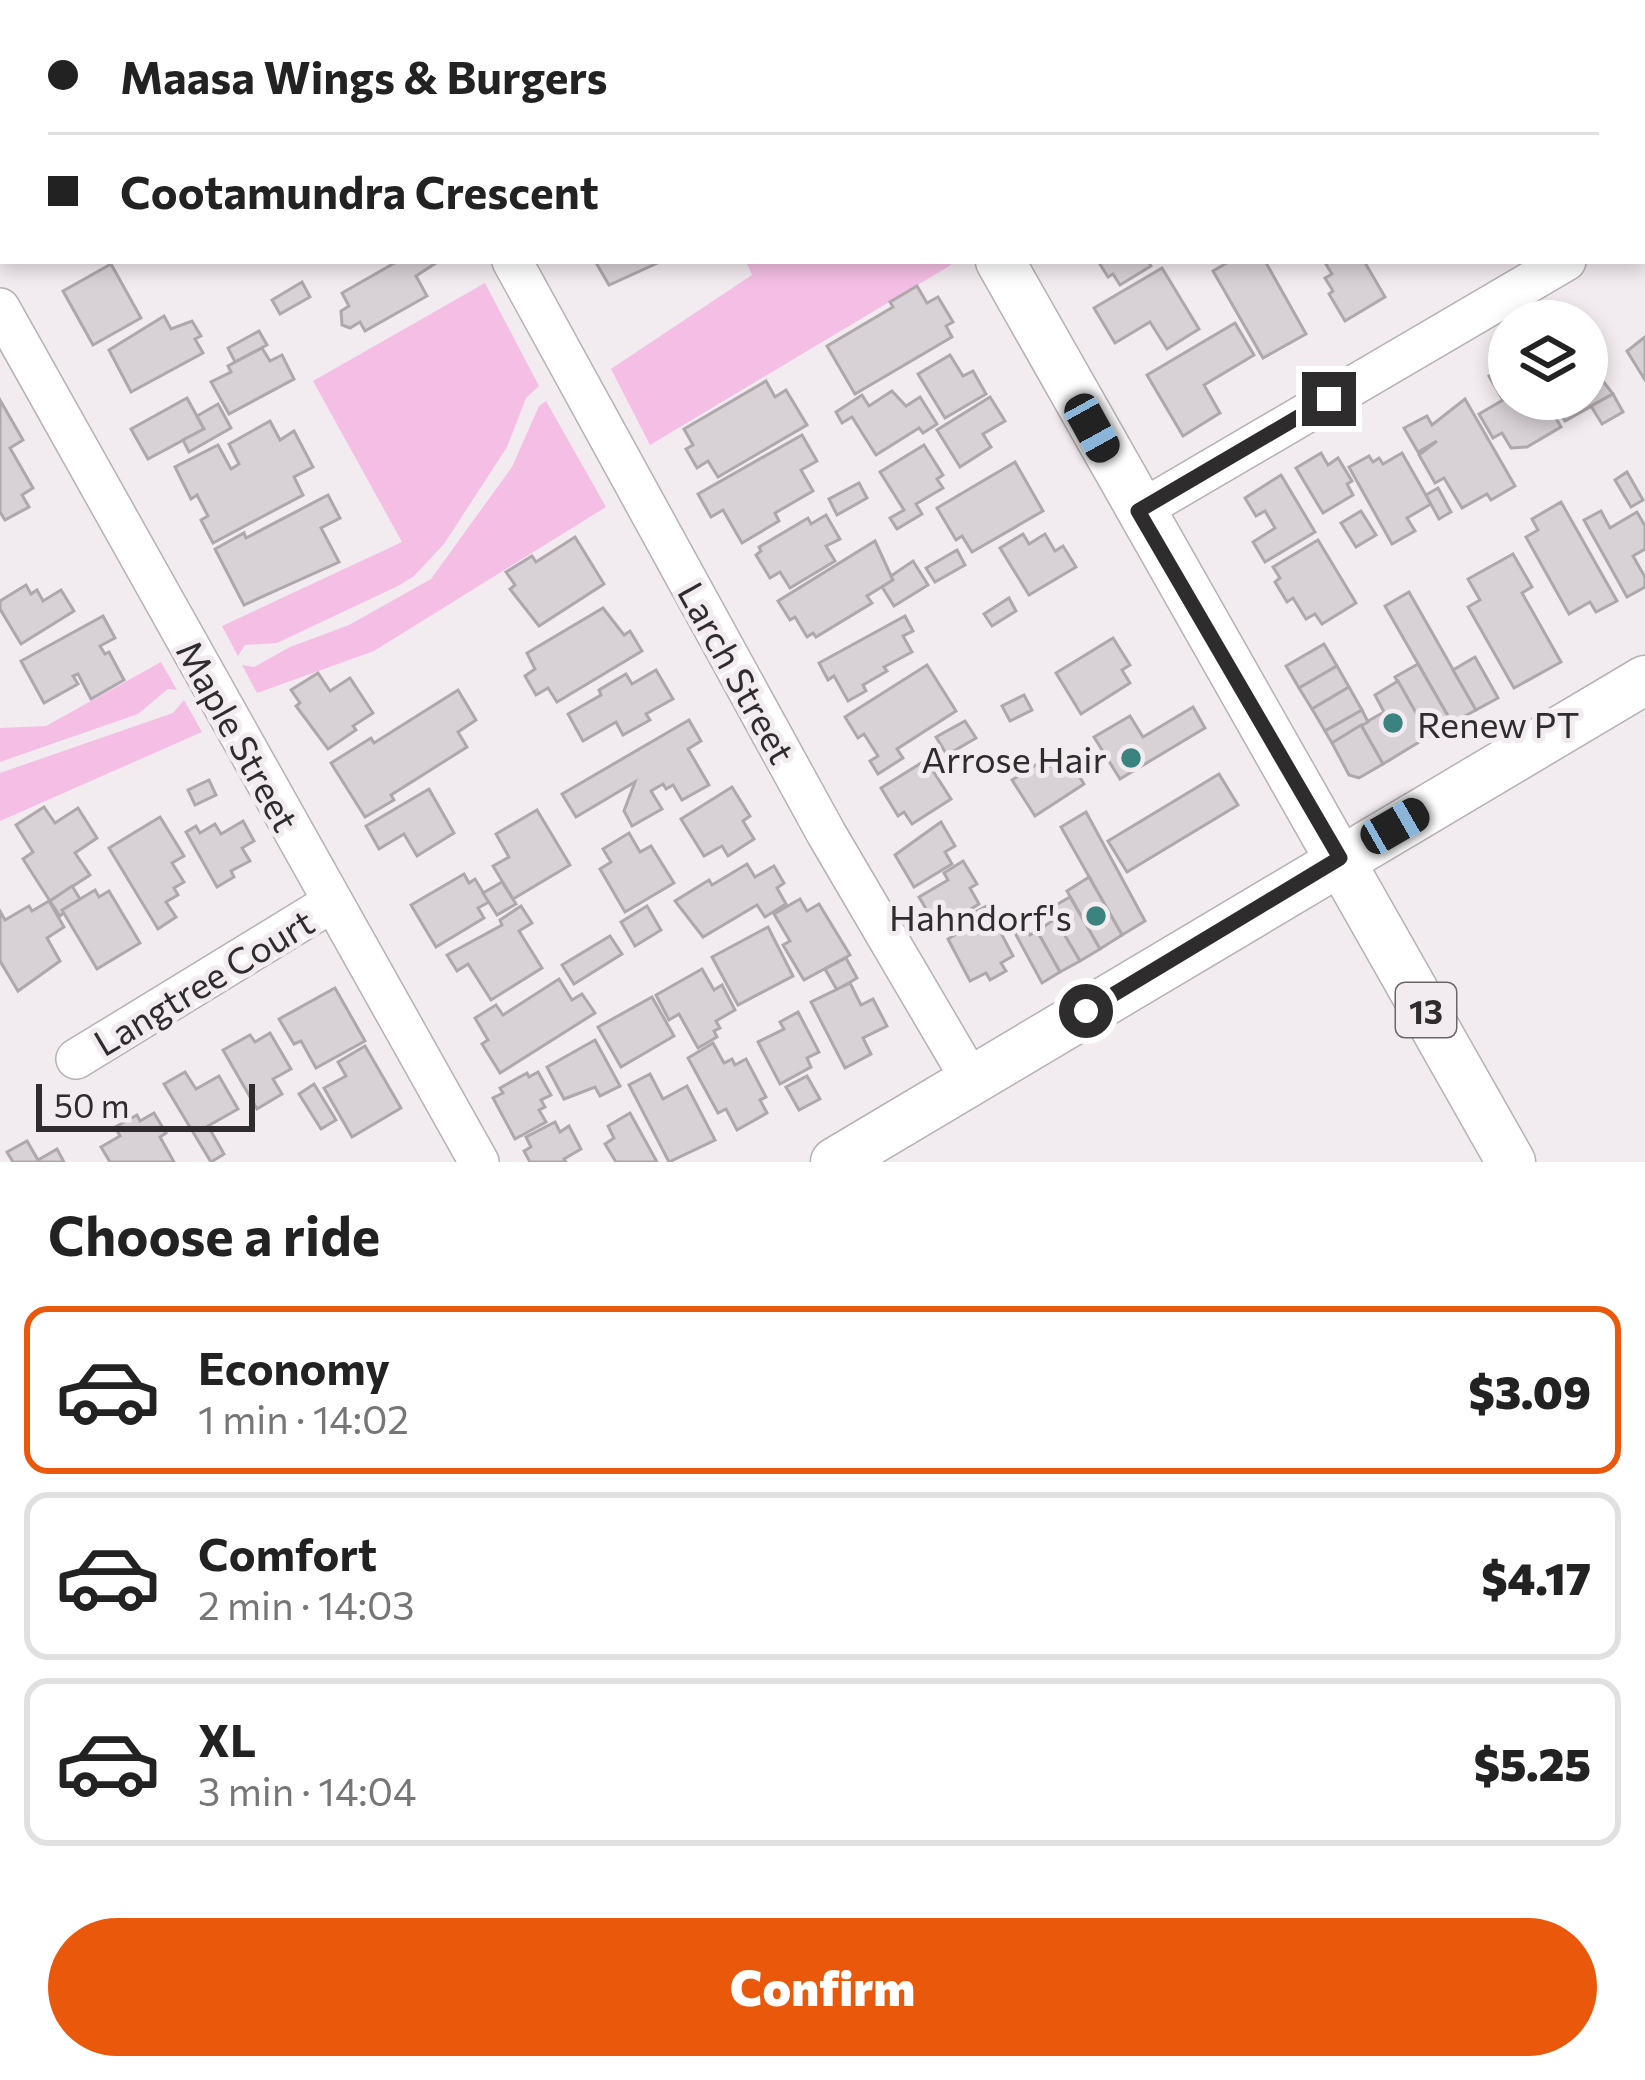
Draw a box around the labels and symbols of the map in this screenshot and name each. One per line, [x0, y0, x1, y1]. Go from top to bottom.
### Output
route end [1302, 372, 1356, 426]
car [1059, 388, 1125, 468]
street label: Larch Street [670, 574, 806, 770]
street label: Maple Street [169, 632, 309, 838]
place label: Renew PT [1417, 701, 1579, 745]
marker: Renew PT [1380, 710, 1406, 736]
place label: Arrose Hair [921, 736, 1107, 780]
marker: Arrose Hair [1118, 745, 1144, 771]
car [1355, 792, 1435, 860]
place label: Hahndorf's [889, 894, 1072, 938]
street label: Langtree Court [85, 898, 321, 1064]
marker: Hahndorf's [1083, 903, 1109, 929]
road number: 13 [1396, 983, 1456, 1037]
route start [1059, 984, 1113, 1038]
scale bar [36, 1078, 255, 1131]

